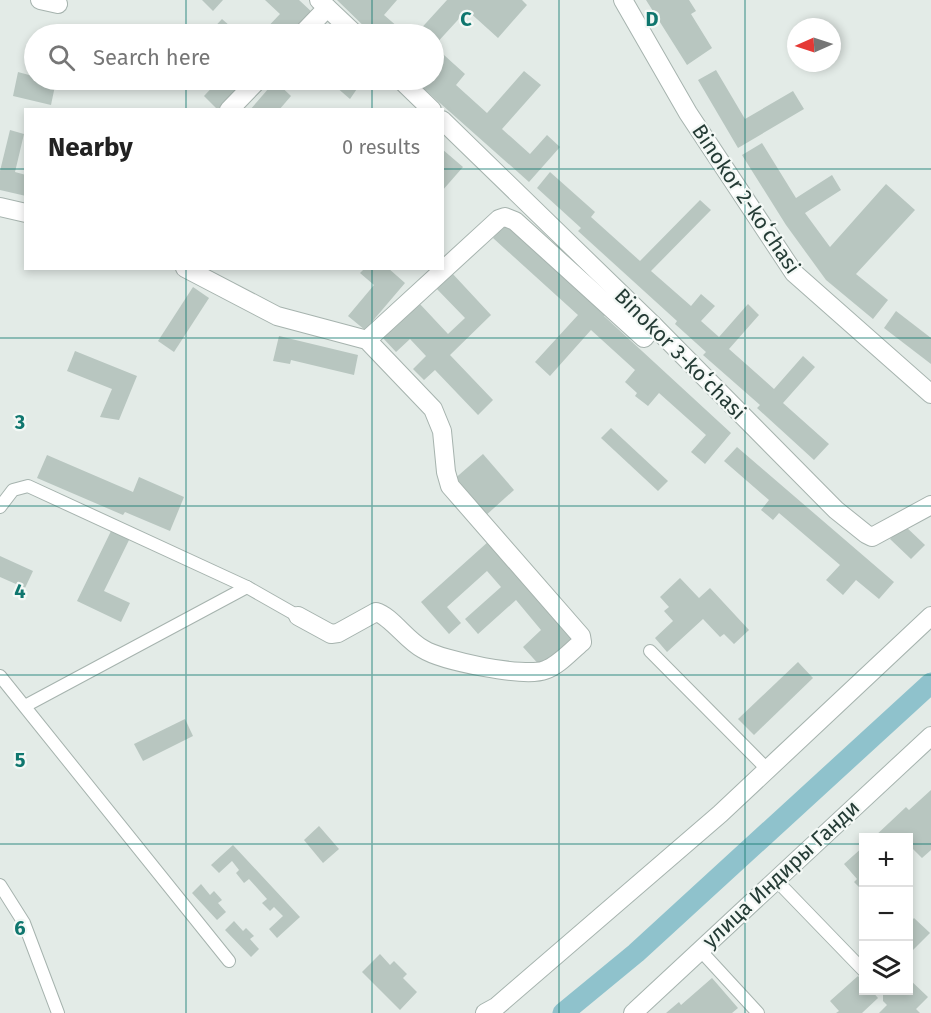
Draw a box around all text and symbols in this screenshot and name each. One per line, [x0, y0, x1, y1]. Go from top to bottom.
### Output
text: C [460, 7, 472, 31]
text: D [645, 7, 659, 31]
north arrow [787, 18, 841, 72]
search box [24, 24, 444, 90]
icon: search [45, 41, 78, 74]
text: Search here [93, 44, 211, 71]
street label: Binokor 2-koʻchasi [686, 119, 806, 279]
text: Nearby [48, 132, 133, 163]
text: 0 results [342, 135, 420, 159]
street label: Binokor 3-koʻchasi [609, 283, 751, 425]
text: 3 [14, 410, 25, 434]
text: 4 [14, 579, 26, 603]
text: 5 [15, 748, 26, 772]
street label: улица Индиры Ганди [697, 794, 865, 954]
map controls [859, 833, 913, 995]
button: + [859, 833, 913, 887]
button: − [859, 887, 913, 941]
text: 6 [14, 916, 26, 940]
button: layers [859, 941, 913, 995]

